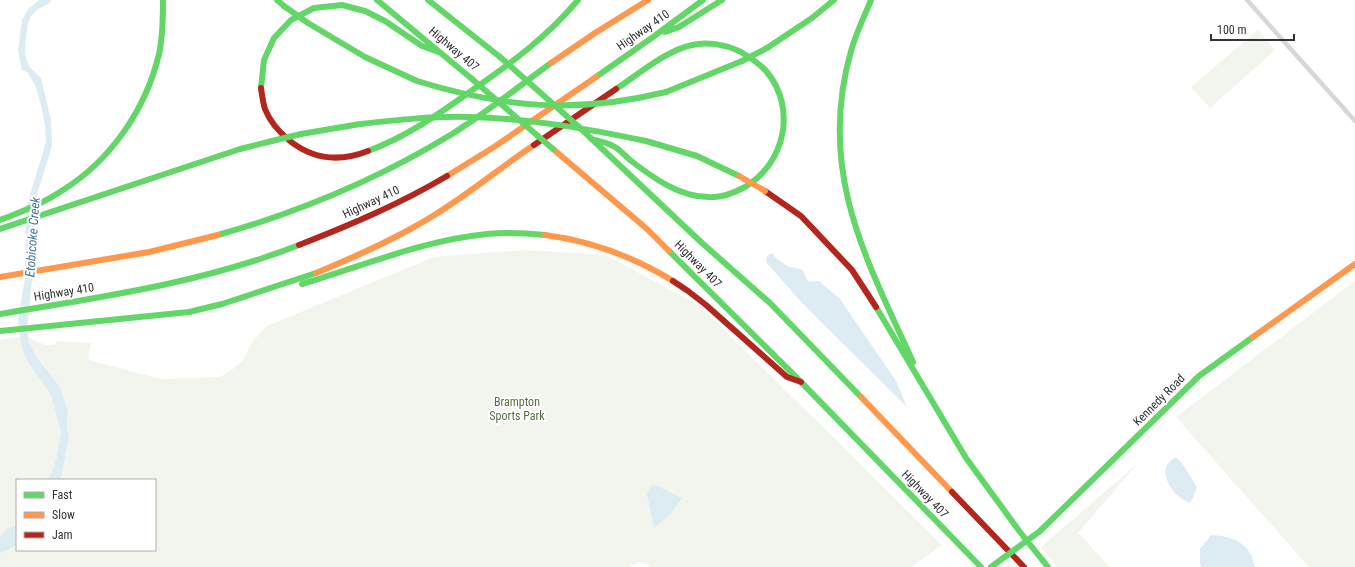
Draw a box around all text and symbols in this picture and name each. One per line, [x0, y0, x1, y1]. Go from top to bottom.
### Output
street label: Highway 410 [614, 7, 672, 53]
scale bar [1211, 16, 1294, 42]
text: 100 m [1217, 23, 1247, 37]
street label: Highway 407 [426, 24, 482, 74]
street label: Highway 410 [340, 183, 402, 221]
water label: Etobicoke Creek [22, 196, 43, 278]
street label: Highway 407 [672, 238, 725, 291]
street label: Highway 410 [33, 280, 95, 304]
street label: Kennedy Road [1130, 371, 1188, 429]
park label: Brampton Sports Park [489, 395, 545, 423]
street label: Highway 407 [899, 467, 951, 521]
legend [16, 479, 156, 551]
text: Fast [52, 488, 73, 502]
text: Slow [52, 508, 75, 522]
text: Jam [52, 528, 73, 542]

